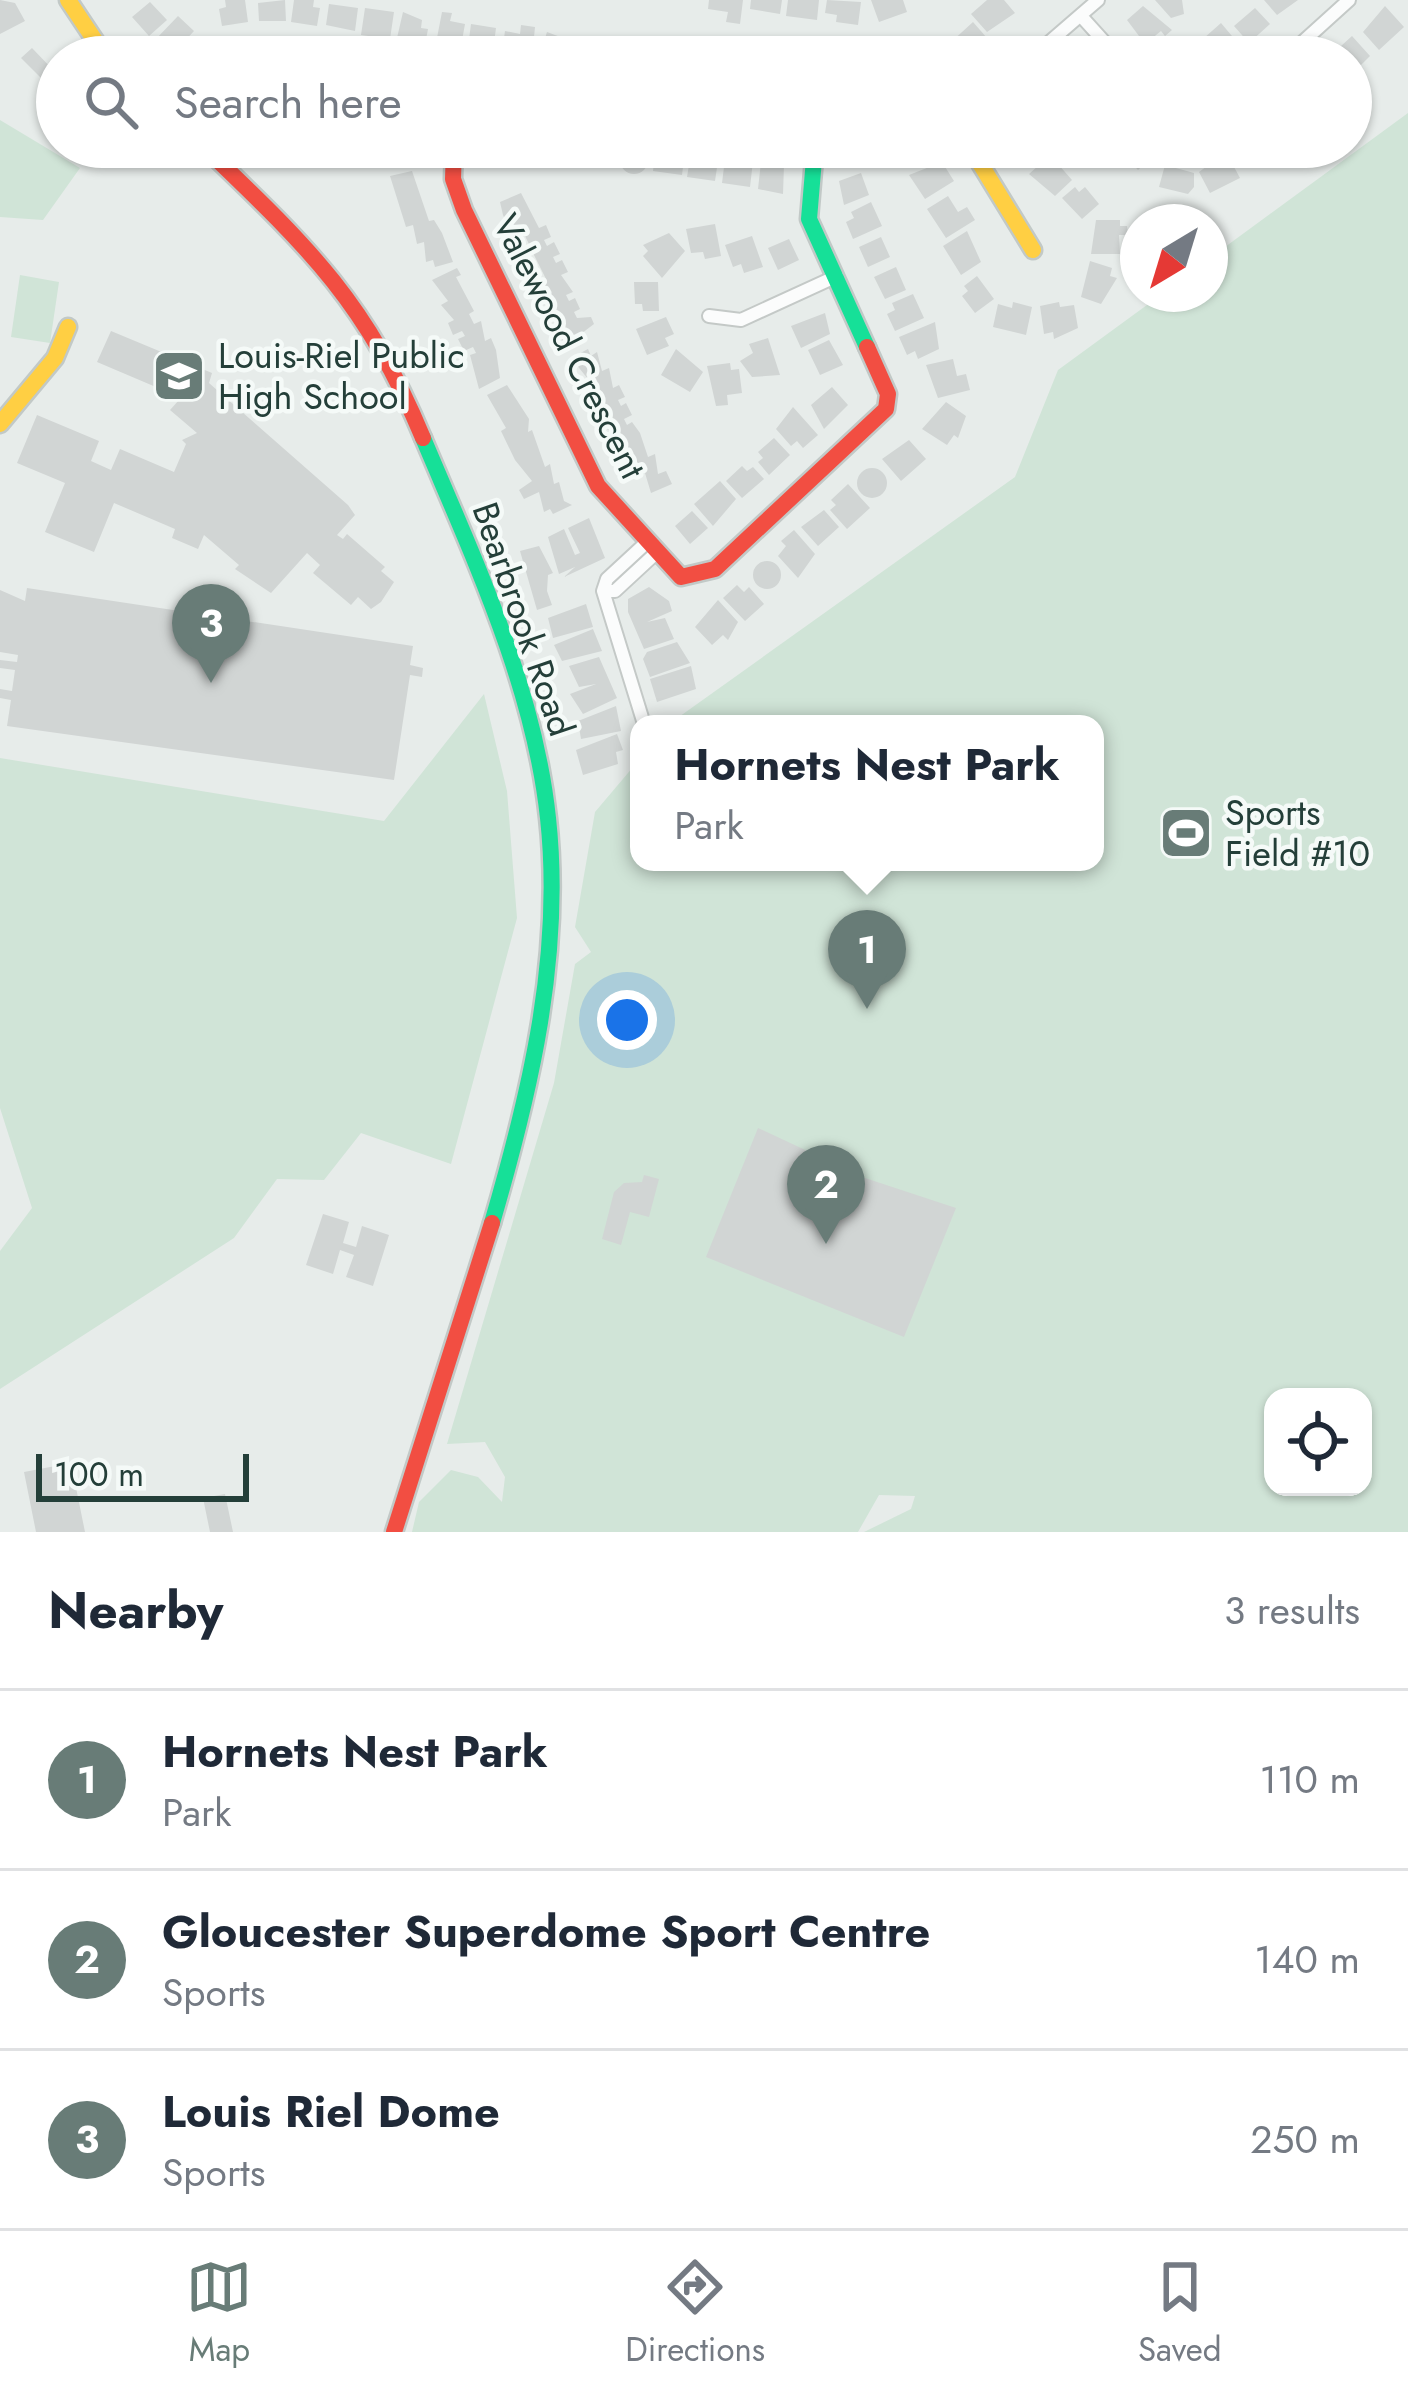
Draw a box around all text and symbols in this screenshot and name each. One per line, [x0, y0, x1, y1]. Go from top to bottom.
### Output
search box [36, 36, 1372, 168]
icon: search [78, 69, 144, 135]
text: Search here [174, 70, 402, 135]
street label: Valewood Crescent [481, 204, 659, 488]
north arrow [1120, 204, 1228, 312]
place label: Louis-Riel Public High School [218, 329, 465, 422]
school or university icon: Louis-Riel Public High School [151, 348, 207, 404]
street label: Bearbrook Road [460, 495, 588, 743]
pin: 3 [172, 584, 250, 683]
popup [630, 715, 1104, 871]
text: Hornets Nest Park [674, 732, 1060, 797]
place label: Sports Field #10 [1225, 786, 1370, 879]
text: Park [674, 797, 744, 854]
sports icon: Sports Field #10 [1158, 805, 1214, 861]
pin: 1 [828, 910, 906, 1009]
your location [597, 990, 657, 1050]
pin: 2 [787, 1145, 865, 1244]
map controls [1264, 1388, 1372, 1496]
button: locate [1264, 1388, 1372, 1496]
scale bar [36, 1448, 249, 1501]
text: 100 m [54, 1451, 144, 1498]
text: Nearby [48, 1573, 223, 1647]
text: 3 results [1224, 1582, 1360, 1639]
text: Hornets Nest Park [162, 1719, 548, 1784]
text: 1 [77, 1751, 97, 1808]
text: 110 m [1259, 1751, 1360, 1808]
text: Park [162, 1784, 232, 1841]
text: Gloucester Superdome Sport Centre [162, 1899, 930, 1964]
text: 2 [74, 1931, 100, 1988]
text: 140 m [1254, 1931, 1360, 1988]
text: Sports [162, 1964, 265, 2021]
text: Louis Riel Dome [162, 2079, 500, 2144]
text: 3 [75, 2111, 99, 2168]
text: 250 m [1250, 2111, 1360, 2168]
text: Sports [162, 2144, 265, 2201]
tab: Map [186, 2254, 252, 2373]
tab: Directions [625, 2254, 765, 2373]
tab: Saved [1138, 2254, 1222, 2373]

